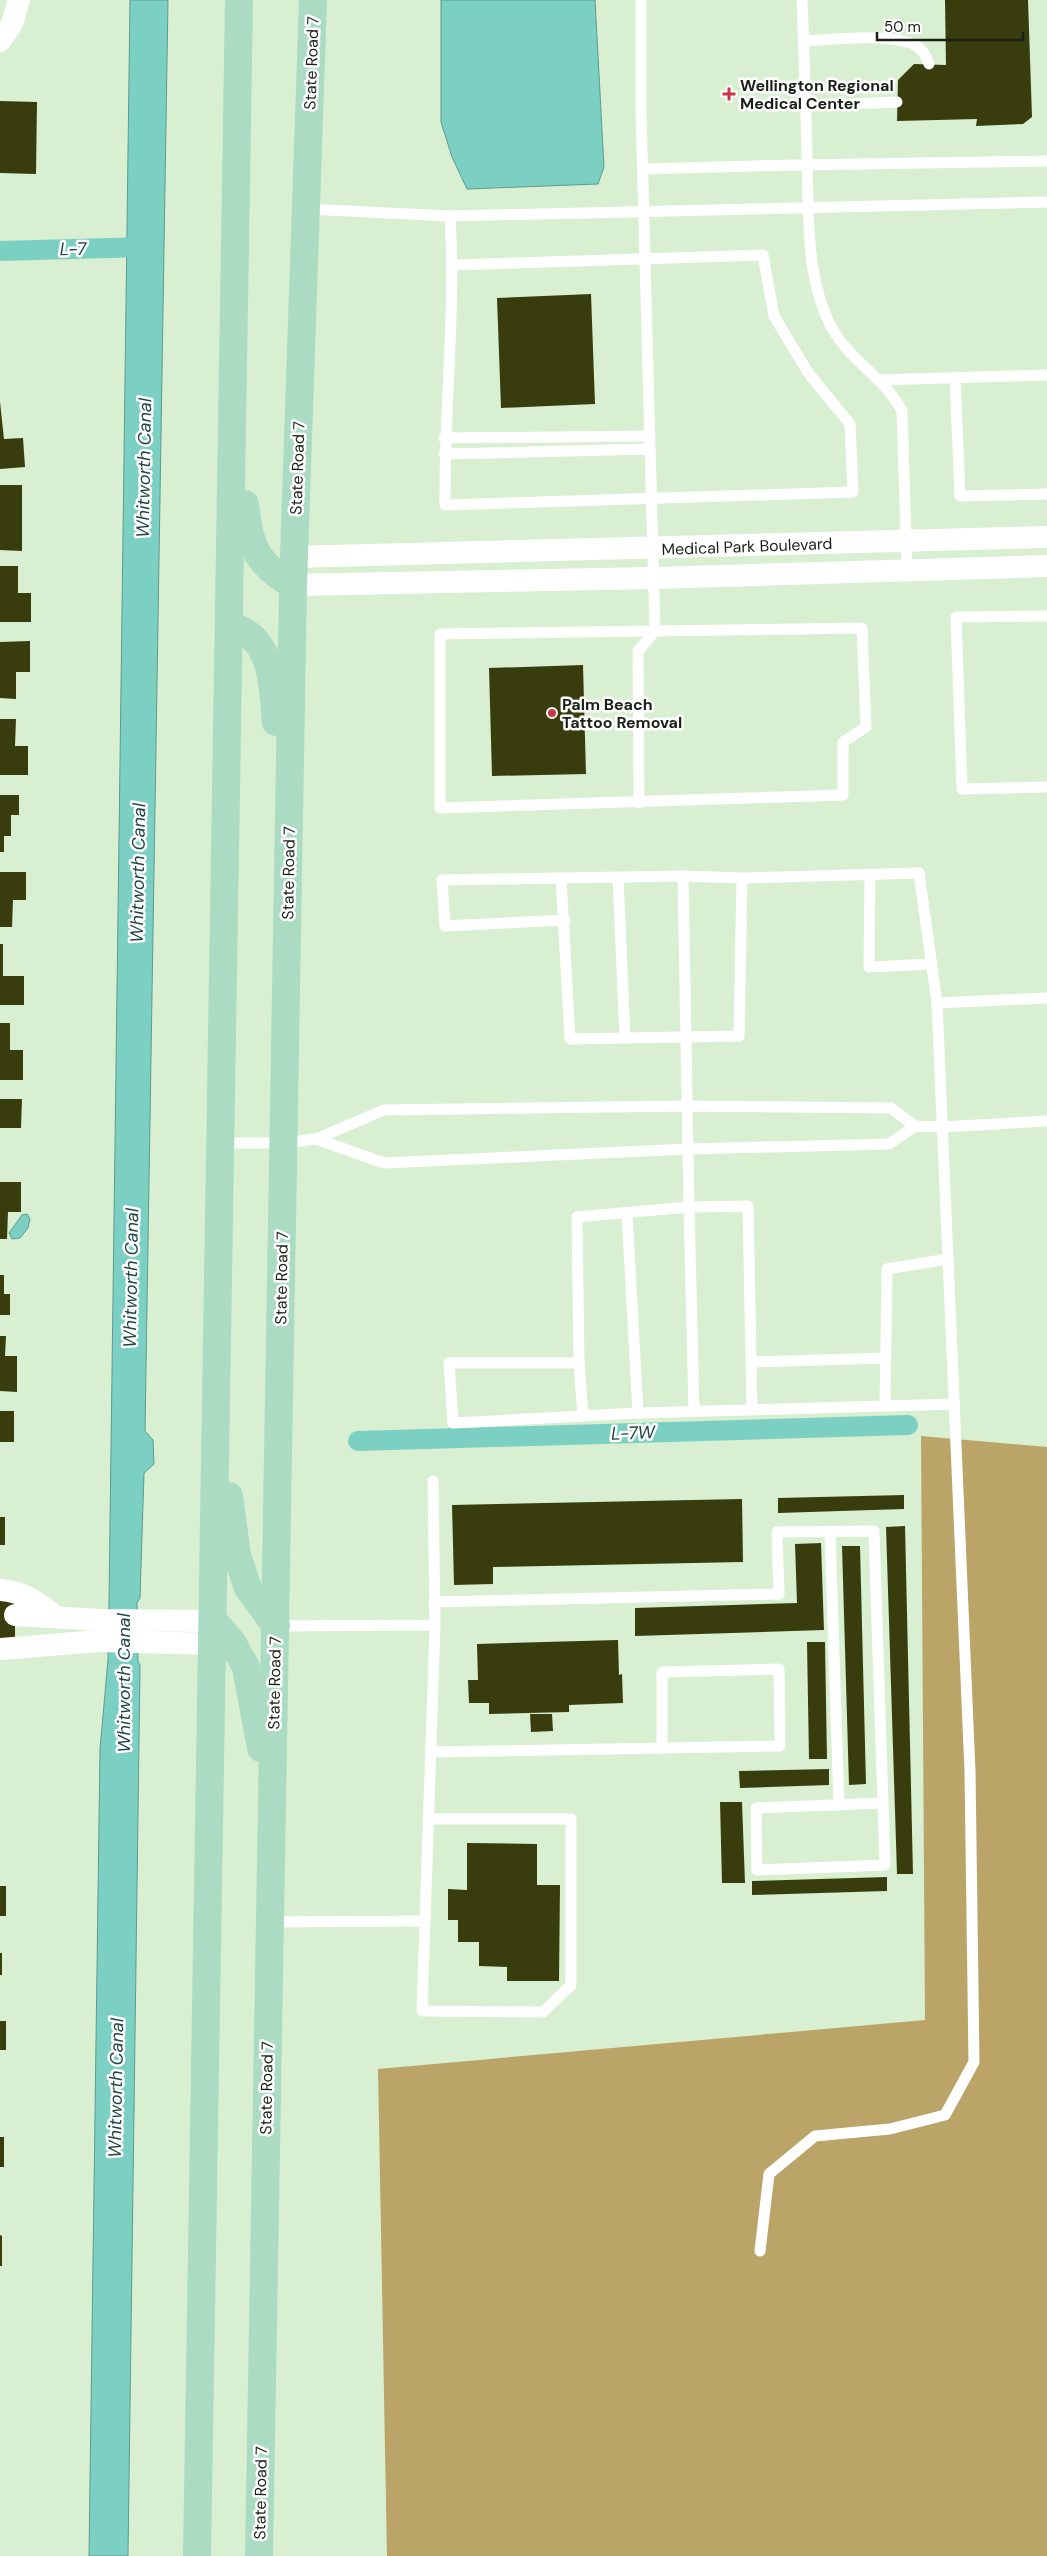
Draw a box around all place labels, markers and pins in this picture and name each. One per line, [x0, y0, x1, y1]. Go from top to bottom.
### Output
place label: Wellington Regional Medical Center [740, 75, 894, 114]
marker: Wellington Regional Medical Center [722, 87, 736, 101]
place label: Palm Beach Tattoo Removal [562, 694, 682, 733]
marker: Palm Beach Tattoo Removal [546, 707, 558, 719]

